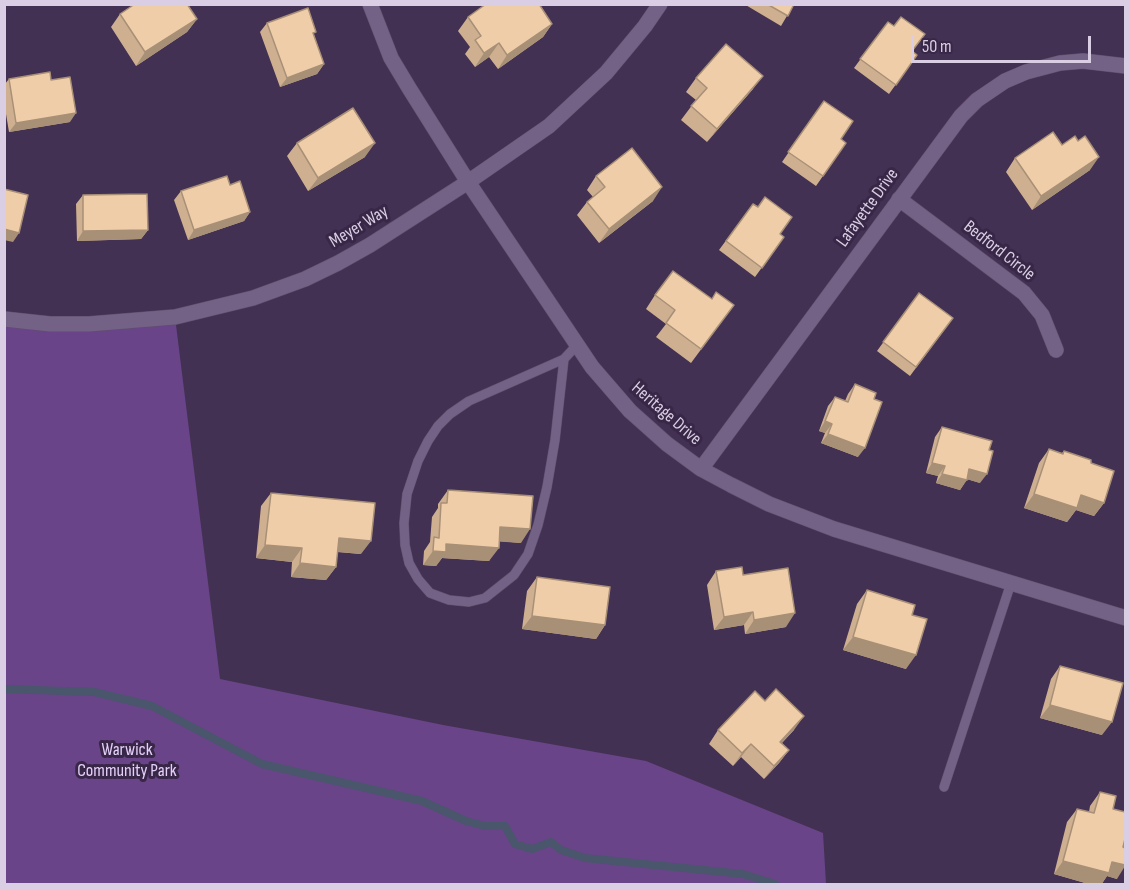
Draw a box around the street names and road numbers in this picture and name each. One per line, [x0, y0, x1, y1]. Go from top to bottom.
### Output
street label: Lafayette Drive [832, 165, 904, 251]
street label: Meyer Way [326, 201, 392, 253]
street label: Bedford Circle [959, 216, 1039, 286]
street label: Heritage Drive [627, 378, 705, 450]

